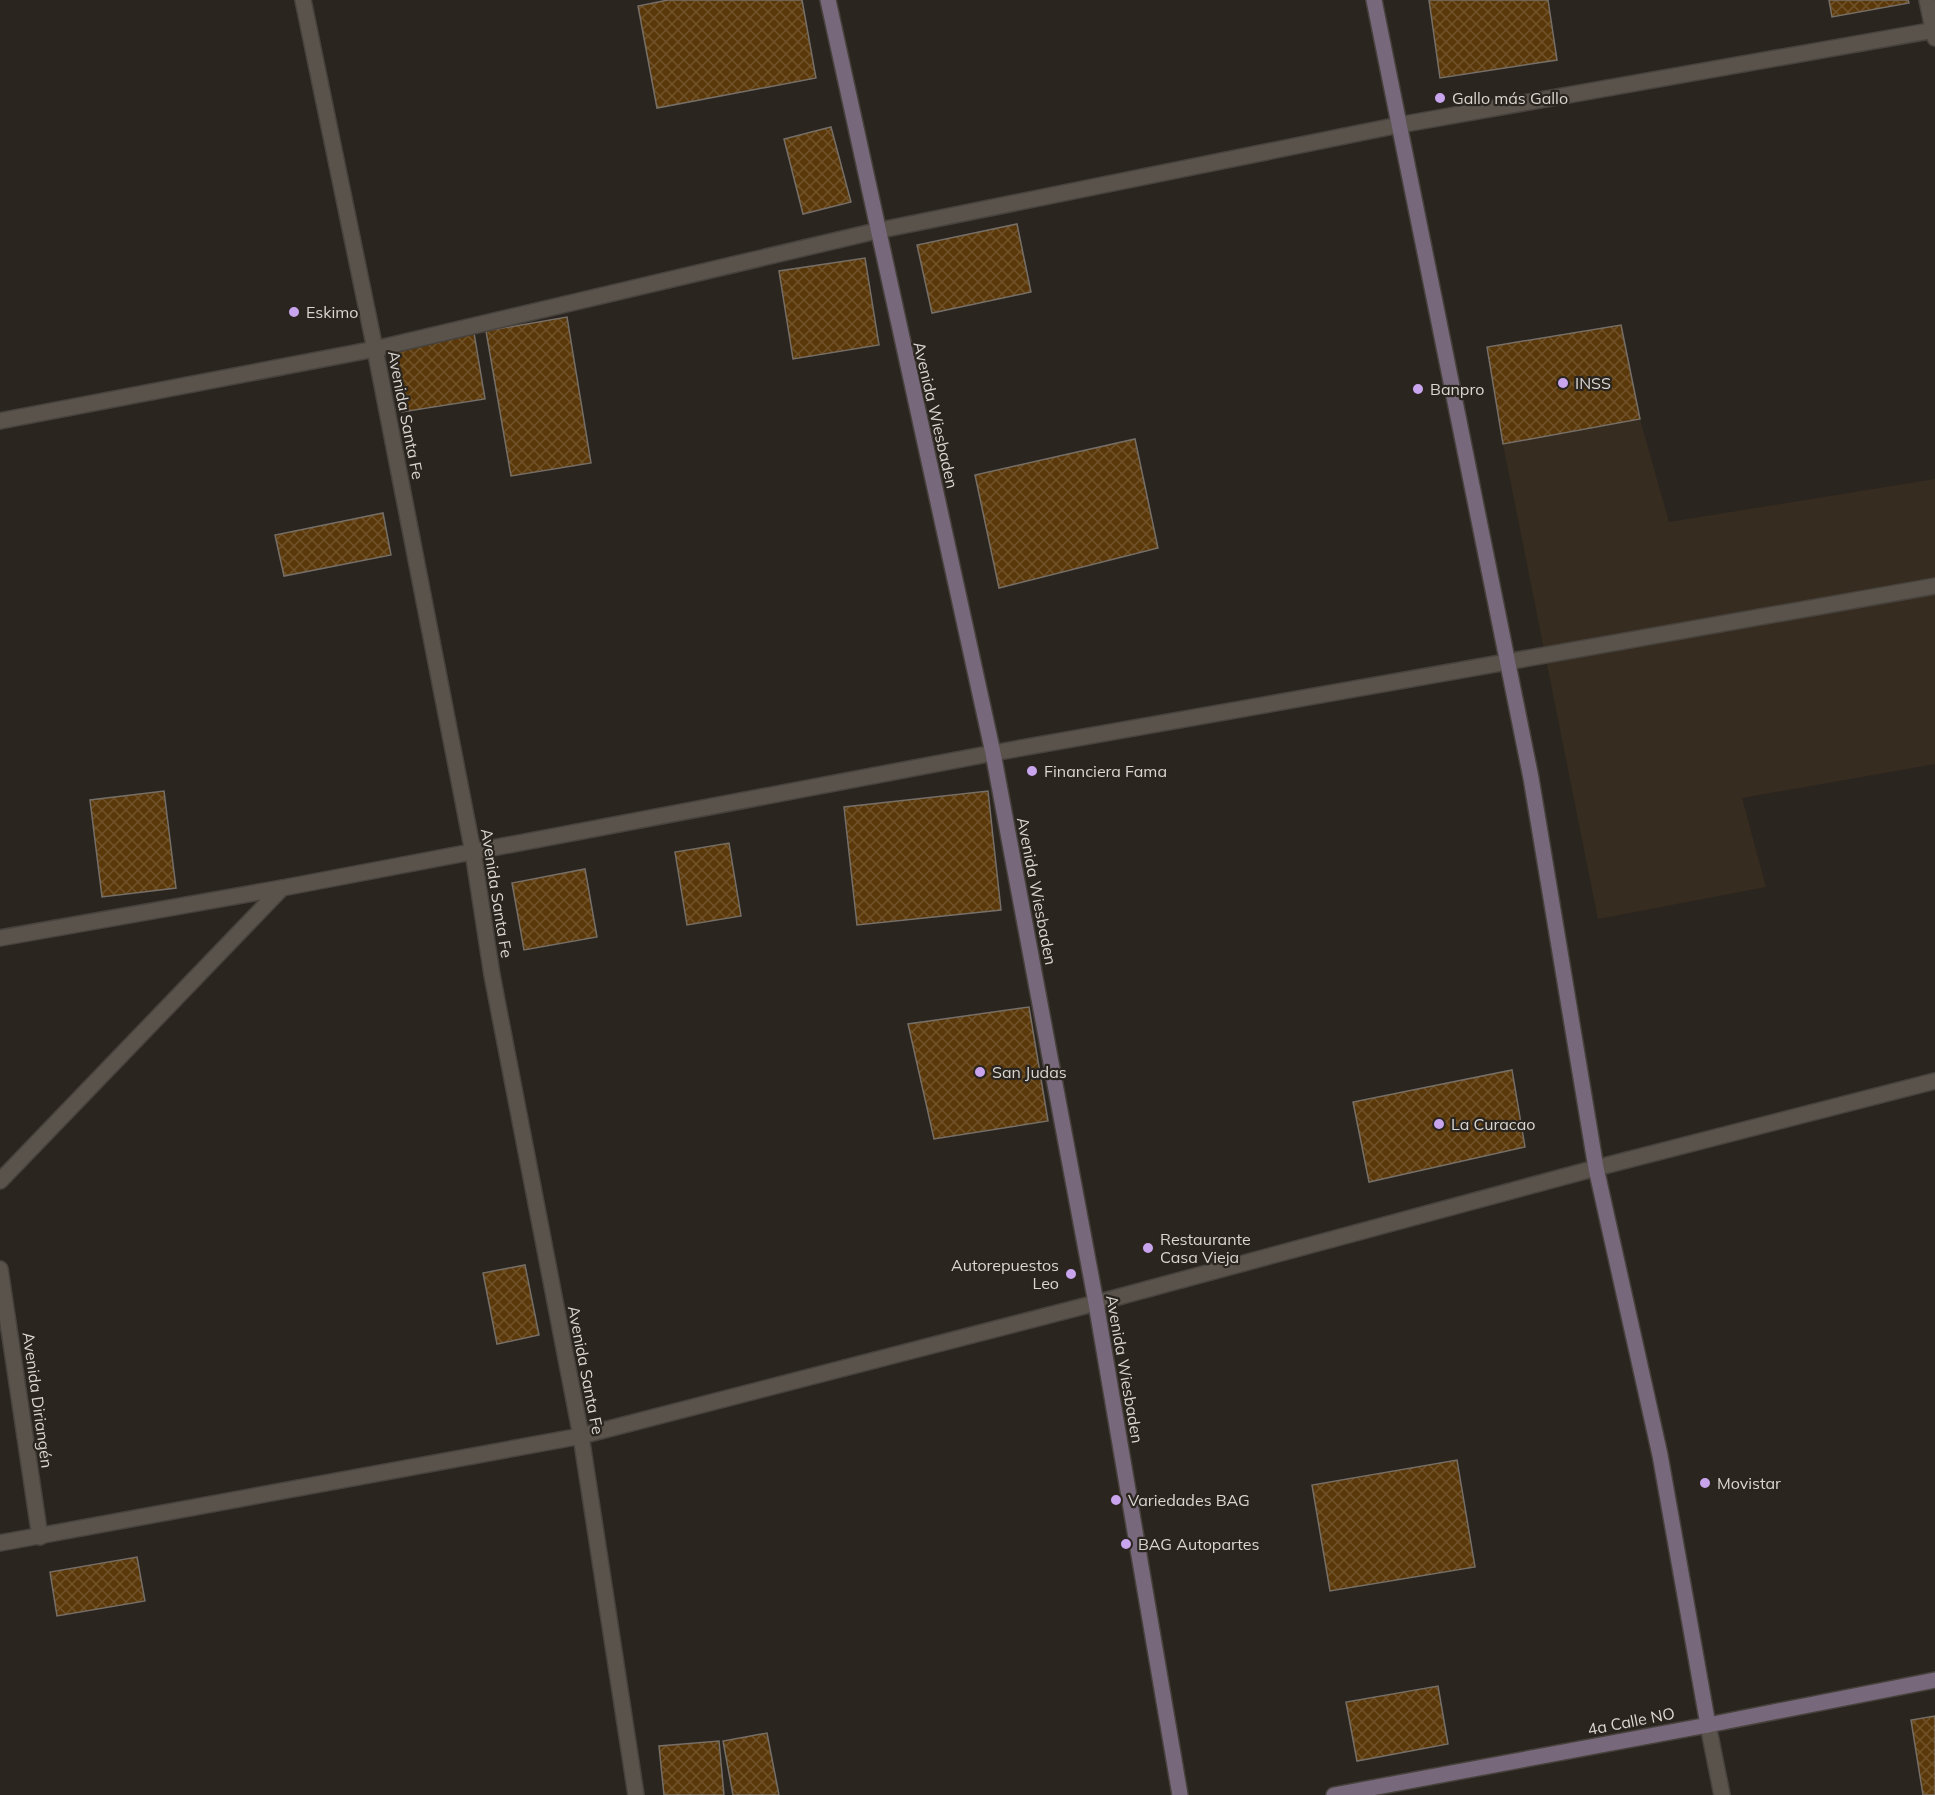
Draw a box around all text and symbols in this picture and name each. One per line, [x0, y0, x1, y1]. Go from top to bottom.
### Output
place label: Gallo más Gallo [1452, 88, 1568, 108]
marker: Gallo más Gallo [1433, 91, 1447, 105]
place label: Eskimo [306, 302, 358, 322]
marker: Eskimo [287, 305, 301, 319]
street label: Avenida Wiesbaden [909, 340, 963, 490]
street label: Avenida Santa Fe [384, 349, 428, 481]
place label: INSS [1575, 373, 1611, 393]
marker: INSS [1556, 376, 1570, 390]
place label: Banpro [1430, 379, 1484, 399]
marker: Banpro [1411, 382, 1425, 396]
place label: Financiera Fama [1044, 761, 1167, 781]
marker: Financiera Fama [1025, 764, 1039, 778]
street label: Avenida Wiesbaden [1013, 815, 1061, 967]
street label: Avenida Santa Fe [477, 827, 517, 959]
place label: San Judas [992, 1062, 1067, 1082]
marker: San Judas [973, 1065, 987, 1079]
place label: La Curacao [1451, 1114, 1535, 1134]
marker: La Curacao [1432, 1117, 1446, 1131]
place label: Restaurante Casa Vieja [1160, 1229, 1251, 1267]
marker: Restaurante Casa Vieja [1141, 1241, 1155, 1255]
place label: Autorepuestos Leo [951, 1255, 1059, 1293]
marker: Autorepuestos Leo [1064, 1267, 1078, 1281]
street label: Avenida Wiesbaden [1102, 1293, 1148, 1445]
street label: Avenida Santa Fe [564, 1304, 608, 1436]
street label: Avenida Diriangén [19, 1331, 57, 1469]
place label: Movistar [1717, 1473, 1781, 1493]
marker: Movistar [1698, 1476, 1712, 1490]
place label: Variedades BAG [1128, 1490, 1250, 1510]
marker: Variedades BAG [1109, 1493, 1123, 1507]
place label: BAG Autopartes [1138, 1534, 1259, 1554]
marker: BAG Autopartes [1119, 1537, 1133, 1551]
street label: 4a Calle NO [1586, 1703, 1676, 1739]

